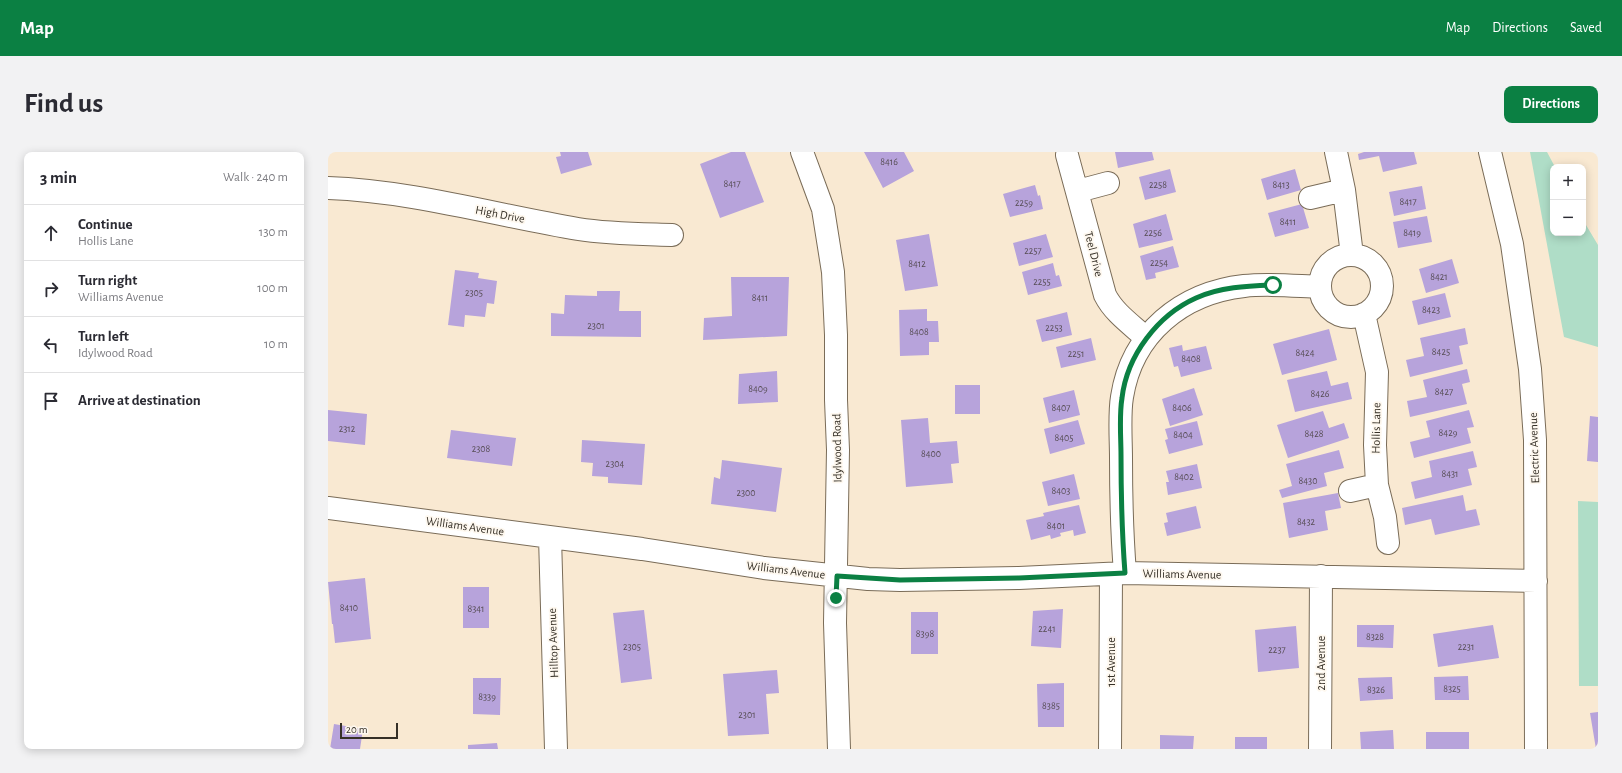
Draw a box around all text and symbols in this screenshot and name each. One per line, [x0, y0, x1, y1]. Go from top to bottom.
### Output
text: Map [20, 19, 54, 38]
text: Map [1446, 21, 1470, 35]
text: Directions [1492, 21, 1548, 35]
text: Saved [1570, 21, 1602, 35]
button: Directions [1504, 86, 1598, 123]
text: Find us [24, 90, 103, 118]
house number: 8416 [880, 157, 898, 167]
map controls [1550, 164, 1586, 236]
button: + [1550, 164, 1586, 200]
text: 3 min [40, 169, 77, 186]
text: Walk · 240 m [223, 171, 288, 184]
house number: 8417 [723, 179, 741, 189]
house number: 2258 [1149, 180, 1167, 190]
house number: 8413 [1272, 180, 1290, 190]
house number: 8417 [1399, 197, 1417, 207]
house number: 2259 [1015, 198, 1033, 208]
button: − [1550, 200, 1586, 236]
street label: High Drive [474, 203, 526, 225]
text: Continue [78, 217, 133, 232]
house number: 8411 [1280, 217, 1296, 227]
icon: ahead [40, 222, 62, 244]
text: 130 m [259, 226, 288, 239]
house number: 2256 [1144, 228, 1162, 238]
house number: 8419 [1403, 228, 1421, 238]
street label: Teel Drive [1083, 230, 1105, 278]
text: Hollis Lane [78, 235, 134, 248]
house number: 2257 [1024, 246, 1042, 256]
house number: 2254 [1150, 258, 1168, 268]
house number: 8412 [908, 259, 926, 269]
house number: 8421 [1430, 272, 1448, 282]
text: Turn right [78, 273, 137, 288]
route start [1264, 276, 1282, 294]
house number: 2255 [1033, 277, 1051, 287]
icon: right [40, 278, 62, 300]
text: 100 m [257, 282, 288, 295]
house number: 2305 [465, 288, 483, 298]
text: Williams Avenue [78, 291, 163, 304]
house number: 8411 [752, 293, 768, 303]
house number: 8423 [1422, 305, 1440, 315]
house number: 2301 [587, 321, 605, 331]
house number: 2253 [1045, 323, 1063, 333]
house number: 8408 [909, 327, 929, 337]
text: Turn left [78, 329, 129, 344]
icon: left [40, 334, 62, 356]
text: 10 m [264, 338, 288, 351]
text: Idylwood Road [78, 347, 153, 360]
house number: 8425 [1432, 347, 1450, 357]
house number: 8424 [1296, 348, 1315, 358]
house number: 2251 [1068, 349, 1084, 359]
house number: 8408 [1181, 354, 1201, 364]
house number: 8409 [748, 384, 768, 394]
house number: 8427 [1435, 387, 1453, 397]
house number: 8426 [1311, 389, 1330, 399]
icon: arrive [40, 390, 62, 412]
text: Arrive at destination [78, 393, 201, 408]
street label: Hollis Lane [1370, 402, 1382, 454]
house number: 8407 [1052, 403, 1071, 413]
house number: 8406 [1172, 403, 1192, 413]
street label: Electric Avenue [1527, 412, 1541, 484]
street label: Idylwood Road [830, 413, 845, 483]
house number: 2312 [339, 424, 356, 434]
house number: 8429 [1439, 428, 1458, 438]
house number: 8428 [1305, 429, 1324, 439]
house number: 8404 [1173, 430, 1193, 440]
house number: 8405 [1054, 433, 1074, 443]
house number: 2308 [472, 444, 491, 454]
house number: 8400 [921, 449, 941, 459]
house number: 2304 [606, 459, 625, 469]
house number: 8431 [1441, 469, 1459, 479]
house number: 8402 [1174, 472, 1194, 482]
house number: 8430 [1299, 476, 1317, 486]
house number: 8403 [1052, 486, 1070, 496]
house number: 2300 [736, 488, 756, 498]
street label: Williams Avenue [425, 515, 505, 537]
house number: 8432 [1297, 517, 1316, 527]
house number: 8401 [1047, 521, 1065, 531]
street label: Williams Avenue [746, 559, 826, 581]
street label: Williams Avenue [1142, 567, 1222, 581]
route end [827, 589, 845, 607]
house number: 8410 [340, 603, 358, 613]
house number: 8341 [467, 604, 485, 614]
street label: Hilltop Avenue [546, 608, 560, 678]
house number: 2241 [1038, 624, 1056, 634]
house number: 8398 [916, 629, 934, 639]
house number: 8328 [1366, 632, 1384, 642]
street label: 2nd Avenue [1315, 636, 1327, 690]
street label: 1st Avenue [1105, 637, 1117, 687]
house number: 2305 [623, 642, 641, 652]
house number: 2231 [1458, 642, 1474, 652]
house number: 2237 [1268, 645, 1286, 655]
house number: 8325 [1443, 684, 1461, 694]
house number: 8326 [1367, 685, 1385, 695]
house number: 8339 [478, 692, 496, 702]
house number: 8385 [1042, 701, 1060, 711]
house number: 2301 [738, 710, 756, 720]
scale bar [340, 721, 398, 740]
text: 20 m [346, 724, 367, 735]

